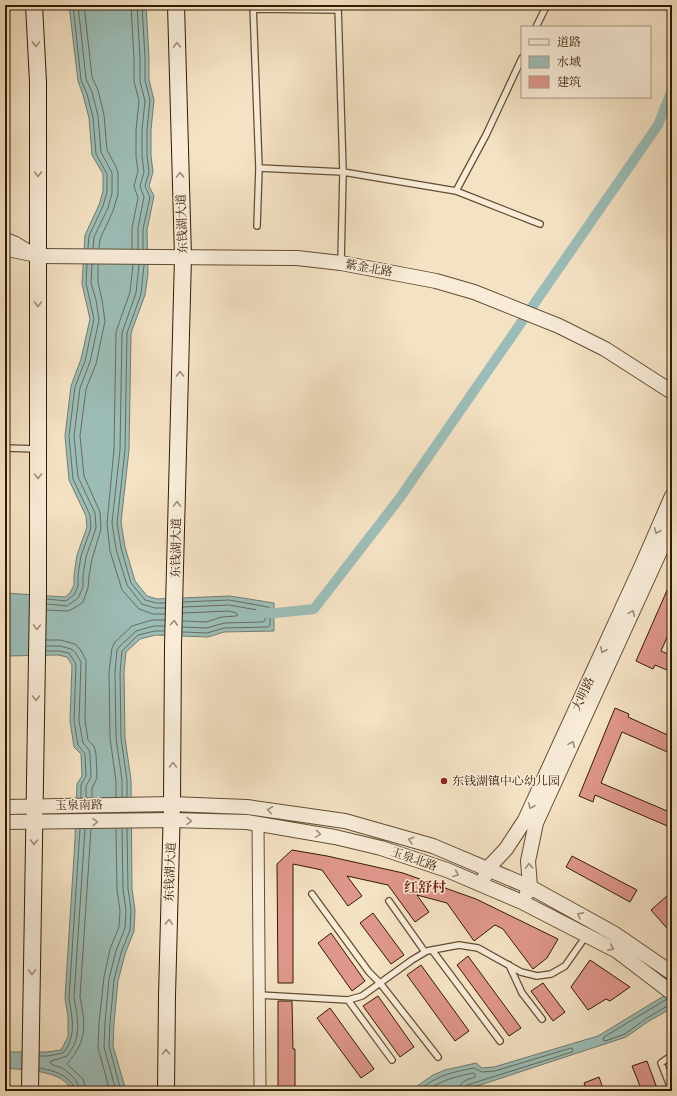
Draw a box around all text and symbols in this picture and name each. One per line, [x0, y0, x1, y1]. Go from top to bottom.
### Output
legend [521, 26, 651, 98]
text: 道路 [557, 35, 581, 50]
one-way arrow [32, 41, 40, 47]
one-way arrow [172, 42, 181, 48]
text: 水域 [557, 55, 581, 70]
text: 建筑 [557, 75, 581, 90]
one-way arrow [34, 171, 42, 177]
one-way arrow [176, 172, 184, 178]
street label: 东钱湖大道 [174, 194, 191, 254]
street label: 紫金北路 [344, 257, 394, 280]
one-way arrow [34, 301, 42, 307]
one-way arrow [176, 371, 184, 377]
one-way arrow [34, 473, 42, 479]
one-way arrow [173, 501, 181, 507]
street label: 东钱湖大道 [168, 518, 185, 578]
one-way arrow [653, 528, 661, 535]
one-way arrow [627, 610, 635, 617]
one-way arrow [170, 620, 178, 626]
one-way arrow [33, 624, 41, 630]
one-way arrow [600, 645, 608, 653]
street label: 大明路 [569, 675, 598, 714]
one-way arrow [32, 695, 40, 701]
one-way arrow [567, 741, 575, 749]
one-way arrow [169, 762, 177, 768]
place label: 东钱湖镇中心幼儿园 [452, 774, 560, 789]
marker: 东钱湖镇中心幼儿园 [439, 776, 449, 786]
street label: 玉泉南路 [55, 798, 103, 813]
one-way arrow [528, 802, 536, 810]
one-way arrow [267, 806, 273, 815]
one-way arrow [186, 817, 192, 825]
one-way arrow [92, 818, 98, 826]
one-way arrow [315, 829, 321, 838]
one-way arrow [407, 836, 414, 845]
one-way arrow [30, 839, 38, 845]
street label: 东钱湖大道 [162, 842, 179, 902]
street label: 玉泉北路 [389, 845, 439, 874]
one-way arrow [524, 863, 533, 869]
one-way arrow [451, 869, 459, 877]
district label: 红舒村 [404, 879, 446, 897]
one-way arrow [577, 912, 584, 920]
one-way arrow [165, 919, 173, 925]
one-way arrow [607, 944, 614, 951]
one-way arrow [28, 969, 36, 975]
one-way arrow [162, 1049, 170, 1055]

